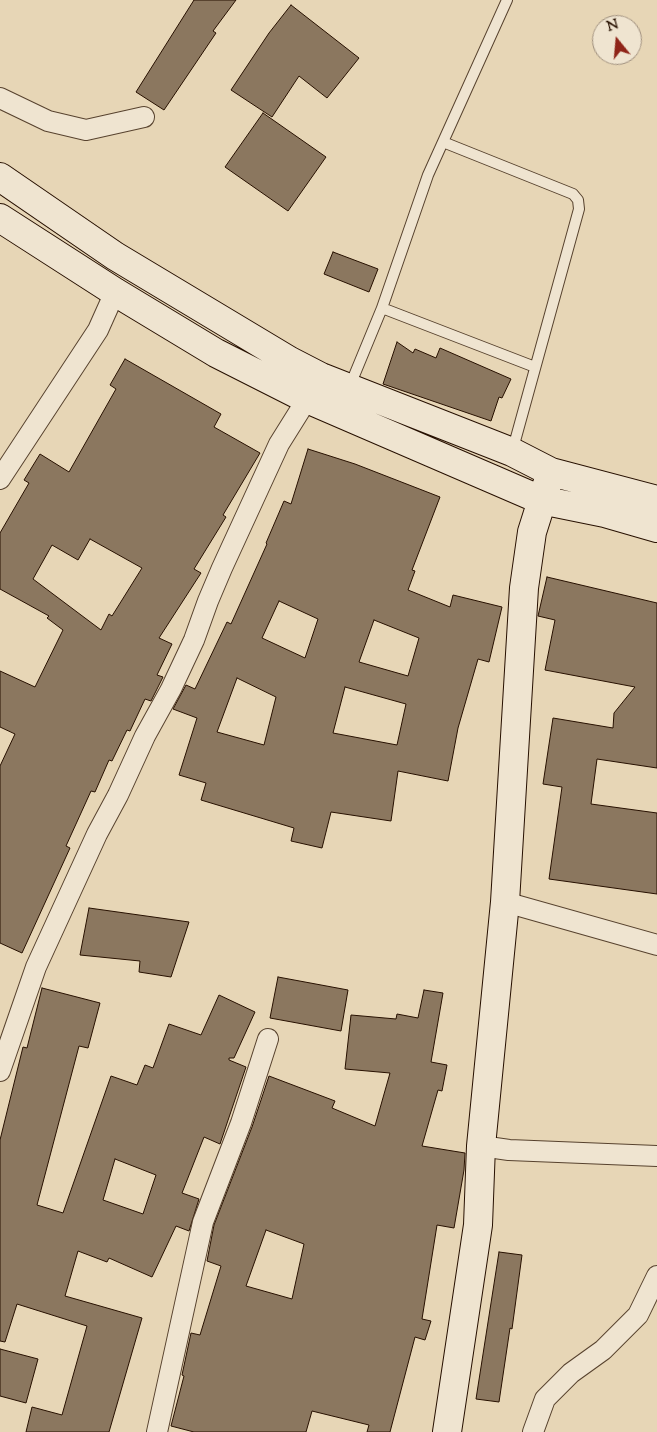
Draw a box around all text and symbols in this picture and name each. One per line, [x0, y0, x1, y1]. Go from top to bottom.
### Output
north arrow [592, 15, 642, 65]
text: N [605, 15, 621, 38]

